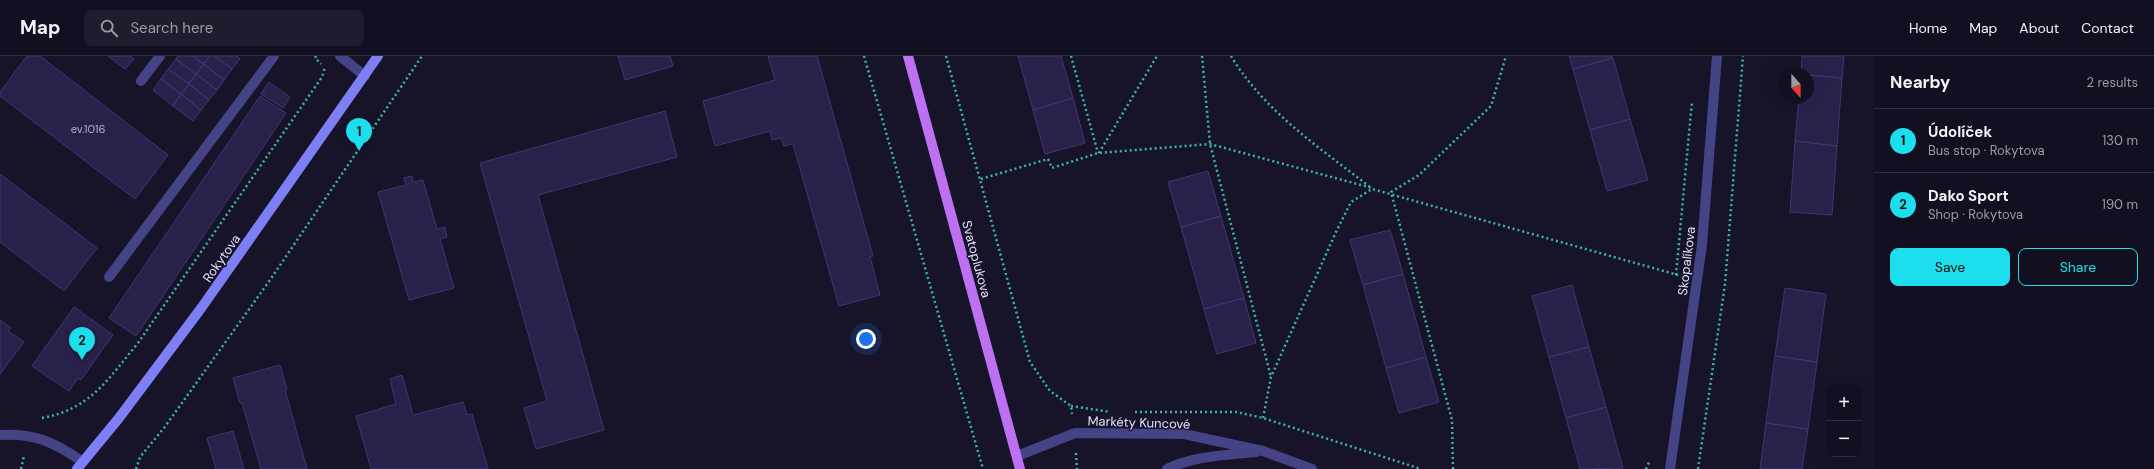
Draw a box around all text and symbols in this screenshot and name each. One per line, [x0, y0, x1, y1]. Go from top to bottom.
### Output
search box [84, 10, 364, 46]
text: Map [20, 15, 60, 40]
icon: search [98, 17, 120, 39]
text: Search here [130, 18, 213, 38]
text: Home [1909, 19, 1947, 37]
text: Map [1969, 19, 1997, 37]
text: About [2019, 19, 2059, 37]
text: Contact [2081, 19, 2134, 37]
north arrow [1778, 68, 1814, 104]
text: Nearby [1890, 71, 1950, 93]
text: 2 results [2087, 74, 2138, 91]
pin: 1 [346, 118, 372, 151]
house number: ev.1016 [71, 122, 105, 136]
text: Údolíček [1928, 122, 1992, 142]
text: 1 [1901, 132, 1905, 149]
text: 130 m [2102, 132, 2138, 149]
text: Bus stop · Rokytova [1928, 142, 2044, 159]
text: Dako Sport [1928, 186, 2009, 206]
text: 2 [1899, 196, 1907, 213]
text: 190 m [2102, 196, 2138, 213]
text: Shop · Rokytova [1928, 206, 2023, 223]
street label: Svatoplukova [958, 219, 995, 300]
street label: Skopalíkova [1674, 226, 1699, 297]
street label: Rokytova [199, 231, 244, 286]
button: Save [1890, 248, 2010, 286]
button: Share [2018, 248, 2138, 286]
pin: 2 [69, 327, 95, 360]
your location [856, 329, 876, 349]
map controls [1826, 385, 1862, 457]
button: + [1826, 385, 1862, 421]
street label: Markéty Kuncové [1087, 412, 1191, 433]
button: − [1826, 421, 1862, 457]

